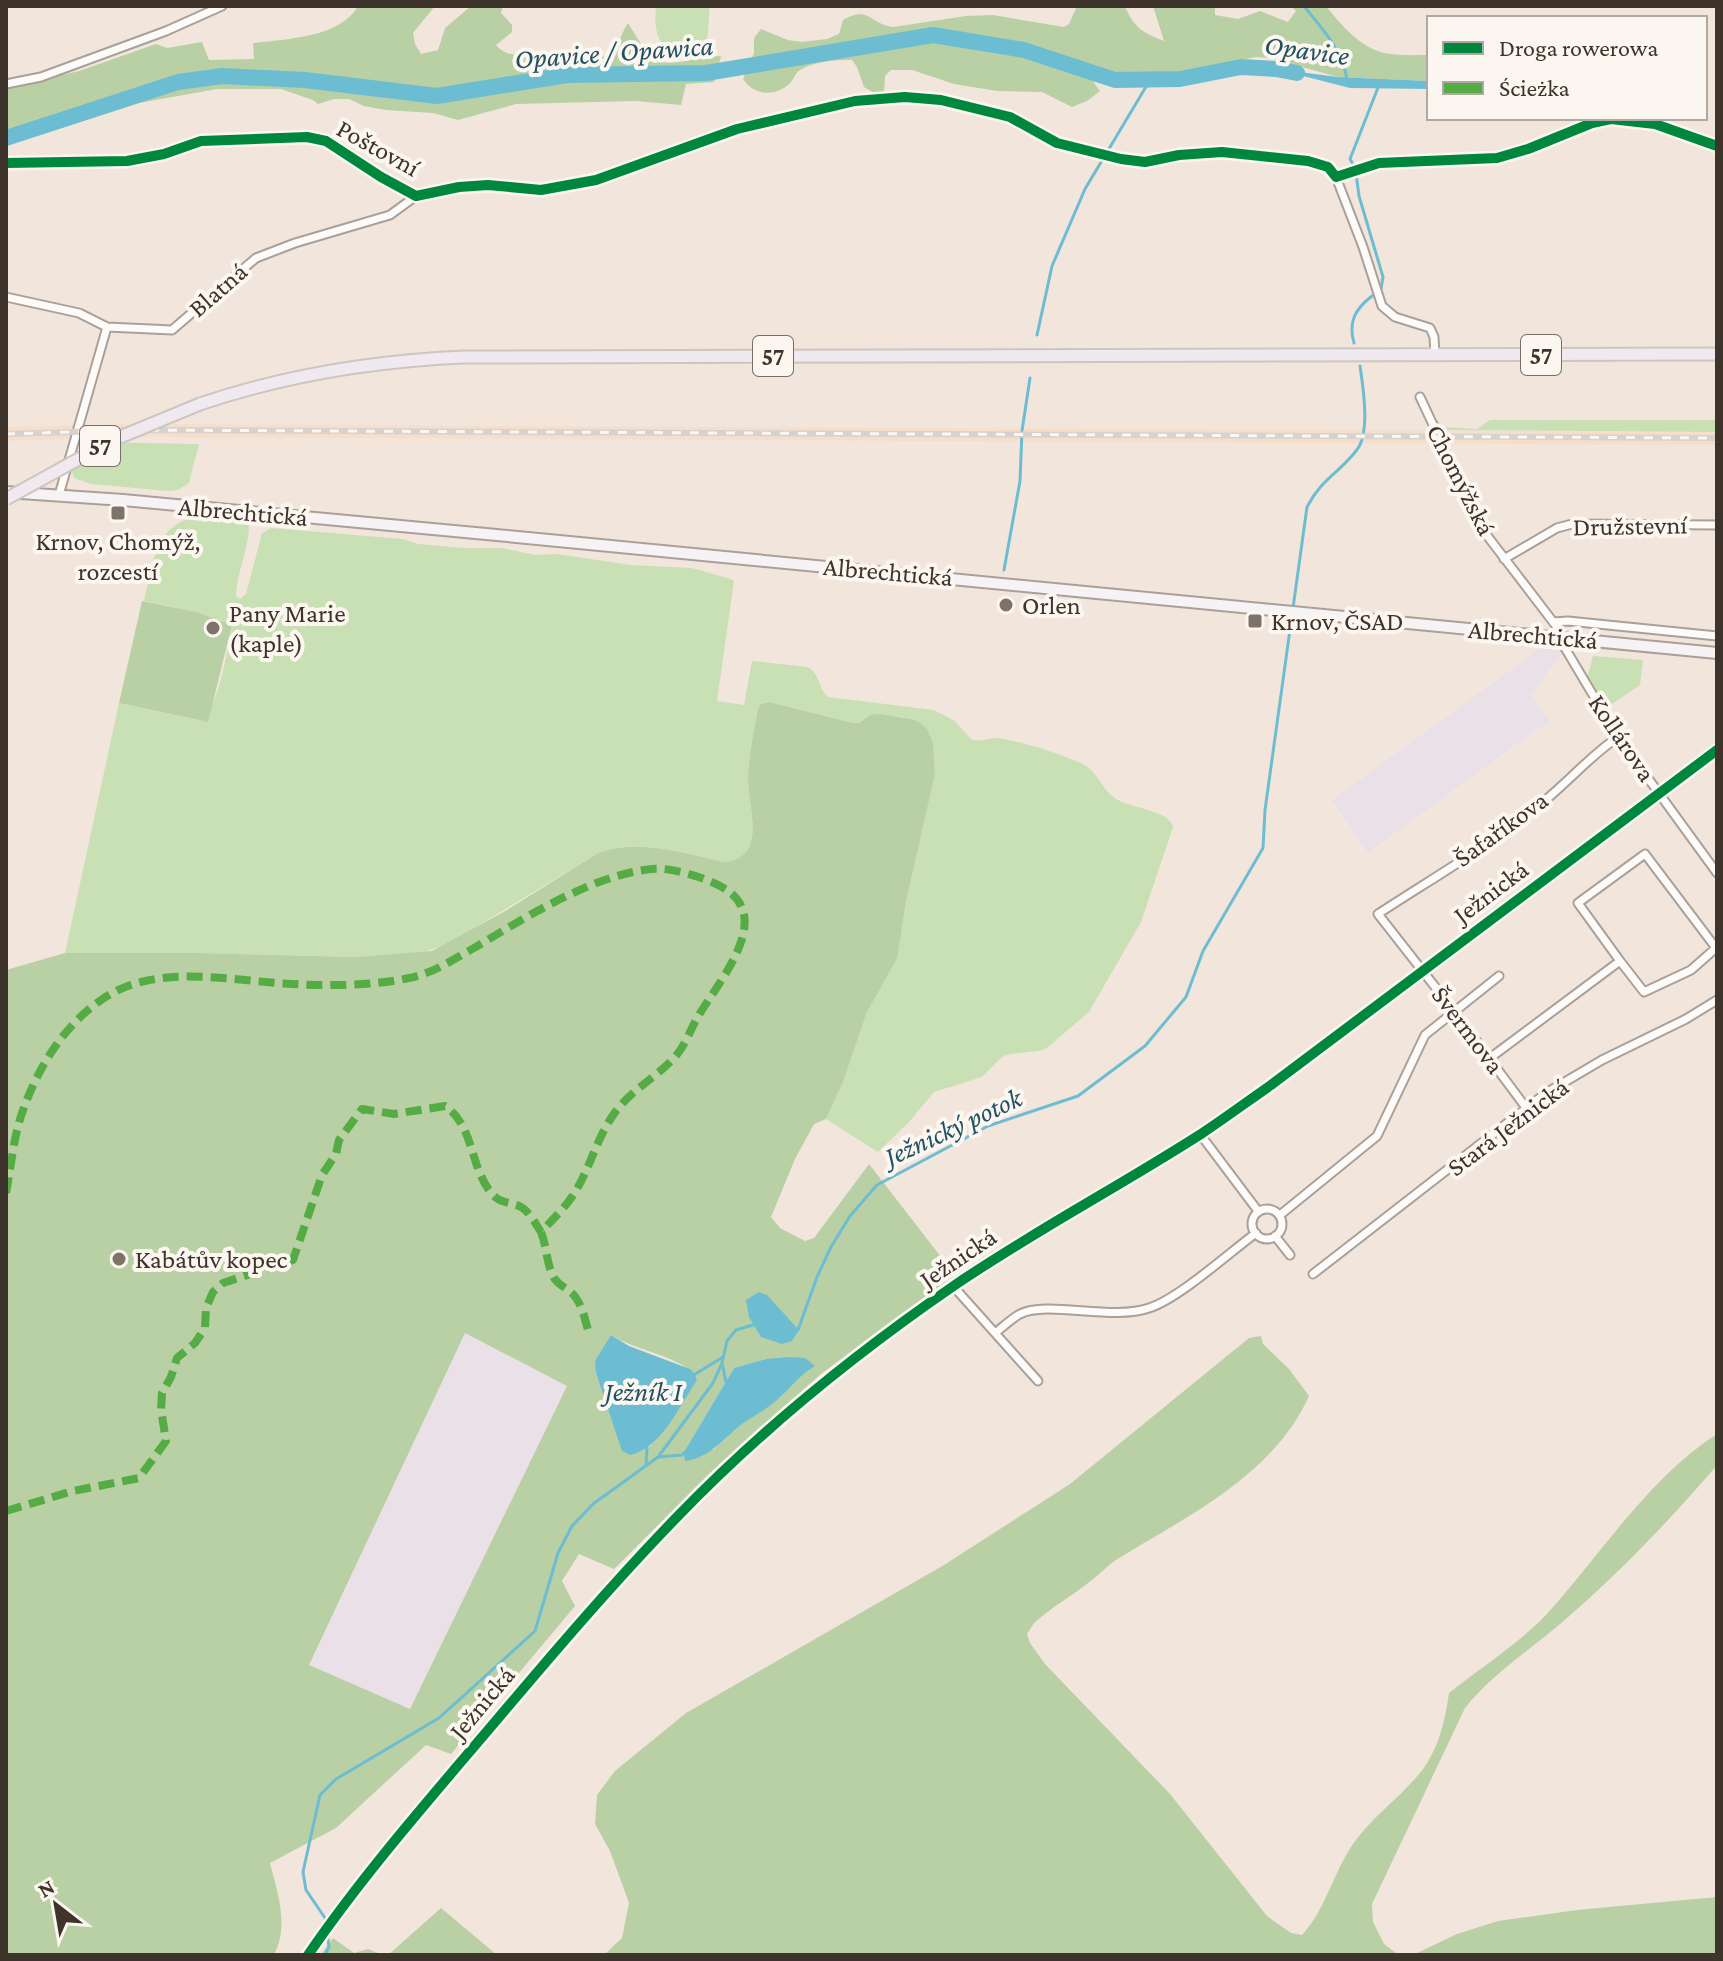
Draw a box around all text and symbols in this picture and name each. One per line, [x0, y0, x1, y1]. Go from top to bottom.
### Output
legend [1427, 16, 1707, 120]
water label: Opavice [1263, 29, 1352, 71]
water label: Opavice / Opawica [514, 30, 714, 74]
text: Droga rowerowa [1499, 34, 1658, 61]
text: Ścieżka [1499, 74, 1570, 101]
street label: Poštovní [332, 114, 425, 183]
street label: Blatná [183, 257, 253, 323]
road number: 57 [1521, 335, 1561, 375]
road number: 57 [753, 336, 793, 376]
street label: Chomýžská [1421, 420, 1501, 540]
road number: 57 [80, 426, 120, 466]
street label: Albrechtická [177, 492, 309, 532]
marker: Krnov, Chomýž, rozcestí [109, 504, 127, 522]
street label: Družstevní [1573, 510, 1689, 541]
place label: Krnov, Chomýž, rozcestí [35, 527, 201, 586]
street label: Albrechtická [822, 552, 954, 592]
place label: Orlen [1022, 591, 1081, 620]
marker: Orlen [997, 596, 1015, 614]
place label: Pany Marie (kaple) [229, 599, 346, 658]
place label: Krnov, ČSAD [1271, 607, 1404, 636]
marker: Krnov, ČSAD [1246, 612, 1264, 630]
street label: Albrechtická [1467, 615, 1599, 655]
marker: Pany Marie (kaple) [204, 619, 222, 637]
street label: Kollárova [1582, 689, 1662, 787]
street label: Šafaříkova [1448, 785, 1554, 873]
street label: Ježnická [1446, 855, 1534, 931]
street label: Švermova [1426, 981, 1510, 1079]
street label: Stará Ježnická [1442, 1072, 1574, 1182]
water label: Ježnický potok [875, 1081, 1028, 1174]
street label: Ježnická [913, 1222, 1002, 1295]
place label: Kabátův kopec [135, 1245, 288, 1274]
marker: Kabátův kopec [110, 1250, 128, 1268]
water label: Ježník I [599, 1376, 683, 1407]
street label: Ježnická [442, 1661, 521, 1747]
north arrow [16, 1865, 96, 1945]
text: N [33, 1874, 59, 1903]

